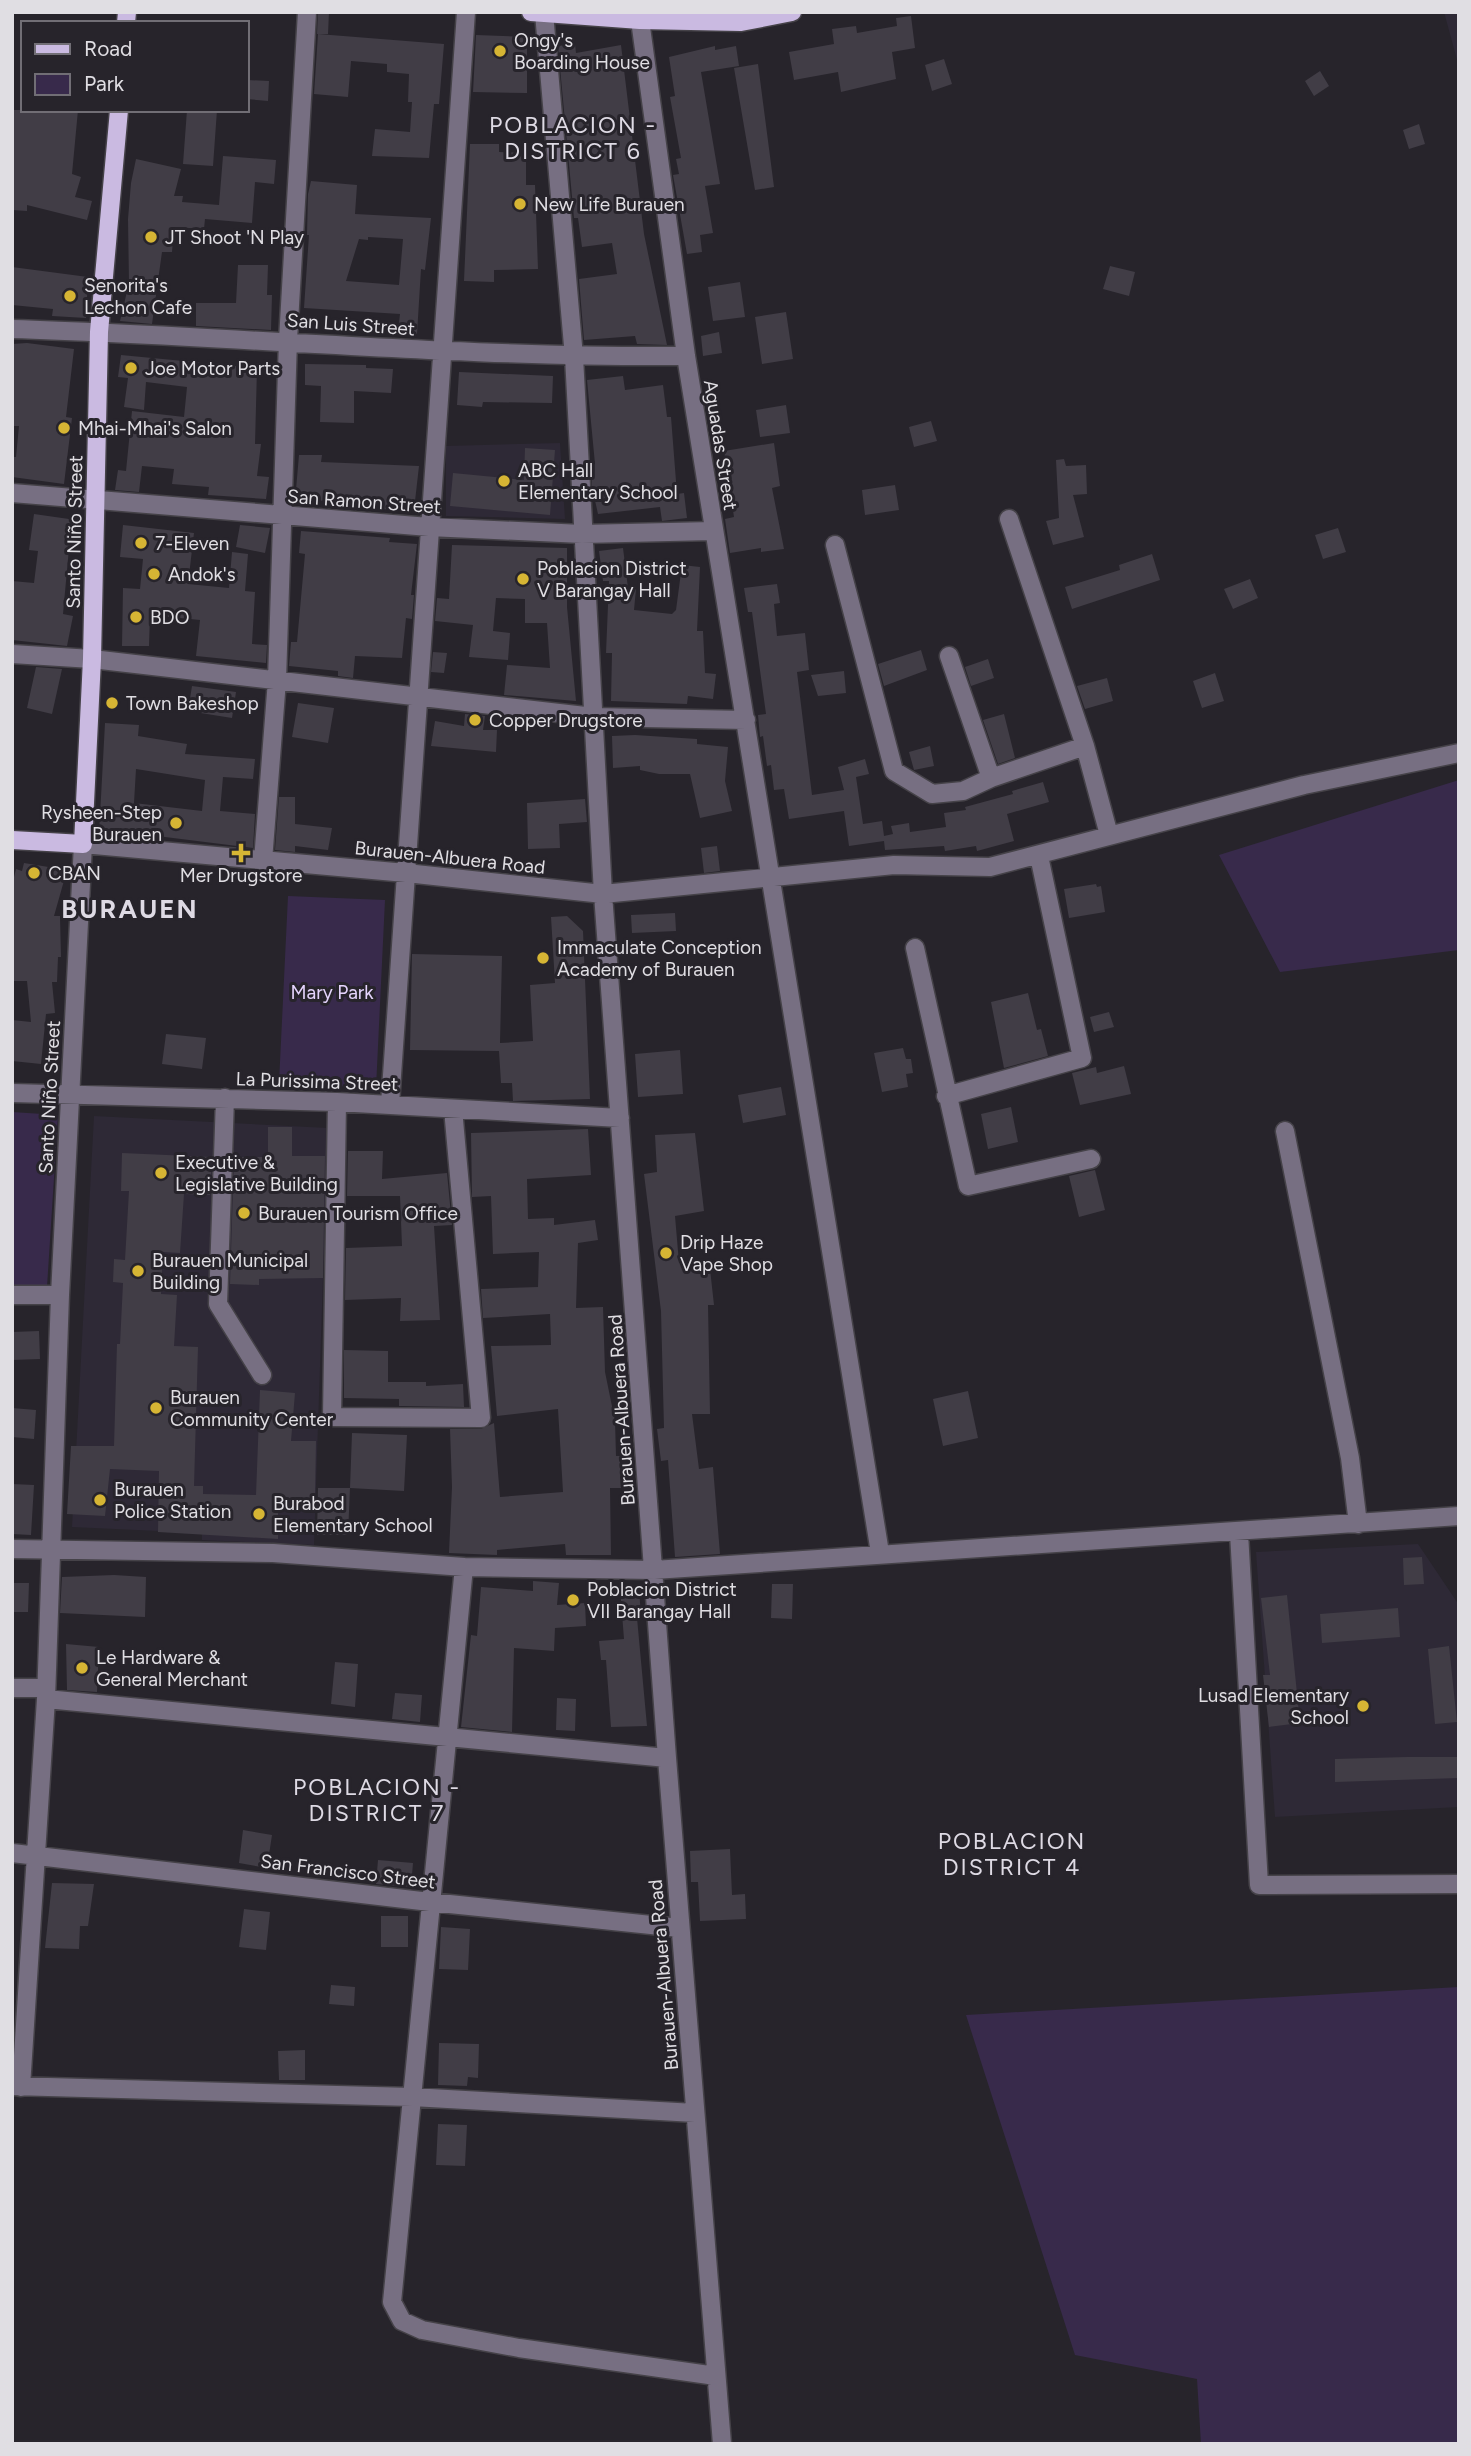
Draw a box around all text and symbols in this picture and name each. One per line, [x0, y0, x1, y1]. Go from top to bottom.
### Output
legend [21, 21, 248, 112]
place label: Ongy's Boarding House [514, 29, 650, 74]
text: Road [84, 36, 132, 61]
marker: Ongy's Boarding House [492, 43, 508, 59]
text: Park [84, 71, 125, 96]
district label: POBLACION - DISTRICT 6 [489, 111, 657, 165]
place label: New Life Burauen [534, 193, 685, 216]
marker: New Life Burauen [512, 196, 528, 212]
place label: JT Shoot 'N Play [165, 226, 304, 249]
marker: JT Shoot 'N Play [143, 229, 159, 245]
place label: Senorita's Lechon Cafe [84, 274, 192, 319]
marker: Senorita's Lechon Cafe [62, 288, 78, 304]
street label: San Luis Street [286, 309, 416, 340]
place label: Joe Motor Parts [145, 357, 280, 380]
marker: Joe Motor Parts [123, 360, 139, 376]
street label: Aguadas Street [699, 378, 742, 512]
place label: Mhai-Mhai's Salon [78, 417, 232, 440]
marker: Mhai-Mhai's Salon [56, 420, 72, 436]
street label: Santo Niño Street [62, 455, 87, 609]
place label: ABC Hall Elementary School [518, 459, 678, 504]
marker: ABC Hall Elementary School [496, 473, 512, 489]
street label: San Ramon Street [286, 485, 442, 518]
place label: 7-Eleven [155, 532, 229, 555]
marker: 7-Eleven [133, 535, 149, 551]
place label: Poblacion District V Barangay Hall [537, 557, 687, 602]
place label: Andok's [168, 563, 236, 586]
marker: Andok's [146, 566, 162, 582]
marker: Poblacion District V Barangay Hall [515, 571, 531, 587]
place label: BDO [150, 606, 189, 629]
marker: BDO [128, 609, 144, 625]
place label: Town Bakeshop [126, 692, 259, 715]
marker: Town Bakeshop [104, 695, 120, 711]
place label: Copper Drugstore [489, 709, 643, 732]
marker: Copper Drugstore [467, 712, 483, 728]
place label: Rysheen-Step Burauen [41, 801, 162, 846]
marker: Rysheen-Step Burauen [168, 815, 184, 831]
street label: Burauen-Albuera Road [354, 836, 546, 879]
marker: Mer Drugstore [233, 845, 249, 861]
place label: CBAN [48, 862, 101, 885]
place label: Mer Drugstore [180, 864, 302, 887]
marker: CBAN [26, 865, 42, 881]
district label: BURAUEN [61, 893, 199, 925]
place label: Immaculate Conception Academy of Burauen [557, 936, 762, 981]
marker: Immaculate Conception Academy of Burauen [535, 950, 551, 966]
park label: Mary Park [290, 981, 374, 1004]
street label: Santo Niño Street [34, 1020, 65, 1174]
street label: La Purissima Street [235, 1067, 399, 1096]
place label: Executive & Legislative Building [175, 1151, 338, 1196]
marker: Executive & Legislative Building [153, 1165, 169, 1181]
place label: Burauen Tourism Office [258, 1202, 458, 1225]
marker: Burauen Tourism Office [236, 1205, 252, 1221]
place label: Drip Haze Vape Shop [680, 1231, 773, 1276]
marker: Drip Haze Vape Shop [658, 1245, 674, 1261]
place label: Burauen Municipal Building [152, 1249, 308, 1294]
marker: Burauen Municipal Building [130, 1263, 146, 1279]
street label: Burauen-Albuera Road [603, 1314, 640, 1506]
place label: Burauen Community Center [170, 1386, 334, 1431]
marker: Burauen Community Center [148, 1400, 164, 1416]
place label: Burauen Police Station [114, 1478, 231, 1523]
marker: Burauen Police Station [92, 1492, 108, 1508]
place label: Burabod Elementary School [273, 1492, 433, 1537]
marker: Burabod Elementary School [251, 1506, 267, 1522]
place label: Poblacion District VII Barangay Hall [587, 1578, 737, 1623]
marker: Poblacion District VII Barangay Hall [565, 1592, 581, 1608]
place label: Le Hardware & General Merchant [96, 1646, 248, 1691]
marker: Le Hardware & General Merchant [74, 1660, 90, 1676]
place label: Lusad Elementary School [1198, 1684, 1349, 1729]
marker: Lusad Elementary School [1355, 1698, 1371, 1714]
district label: POBLACION - DISTRICT 7 [293, 1773, 461, 1827]
district label: POBLACION DISTRICT 4 [938, 1827, 1086, 1881]
street label: San Francisco Street [259, 1849, 437, 1894]
street label: Burauen-Albuera Road [644, 1879, 683, 2071]

